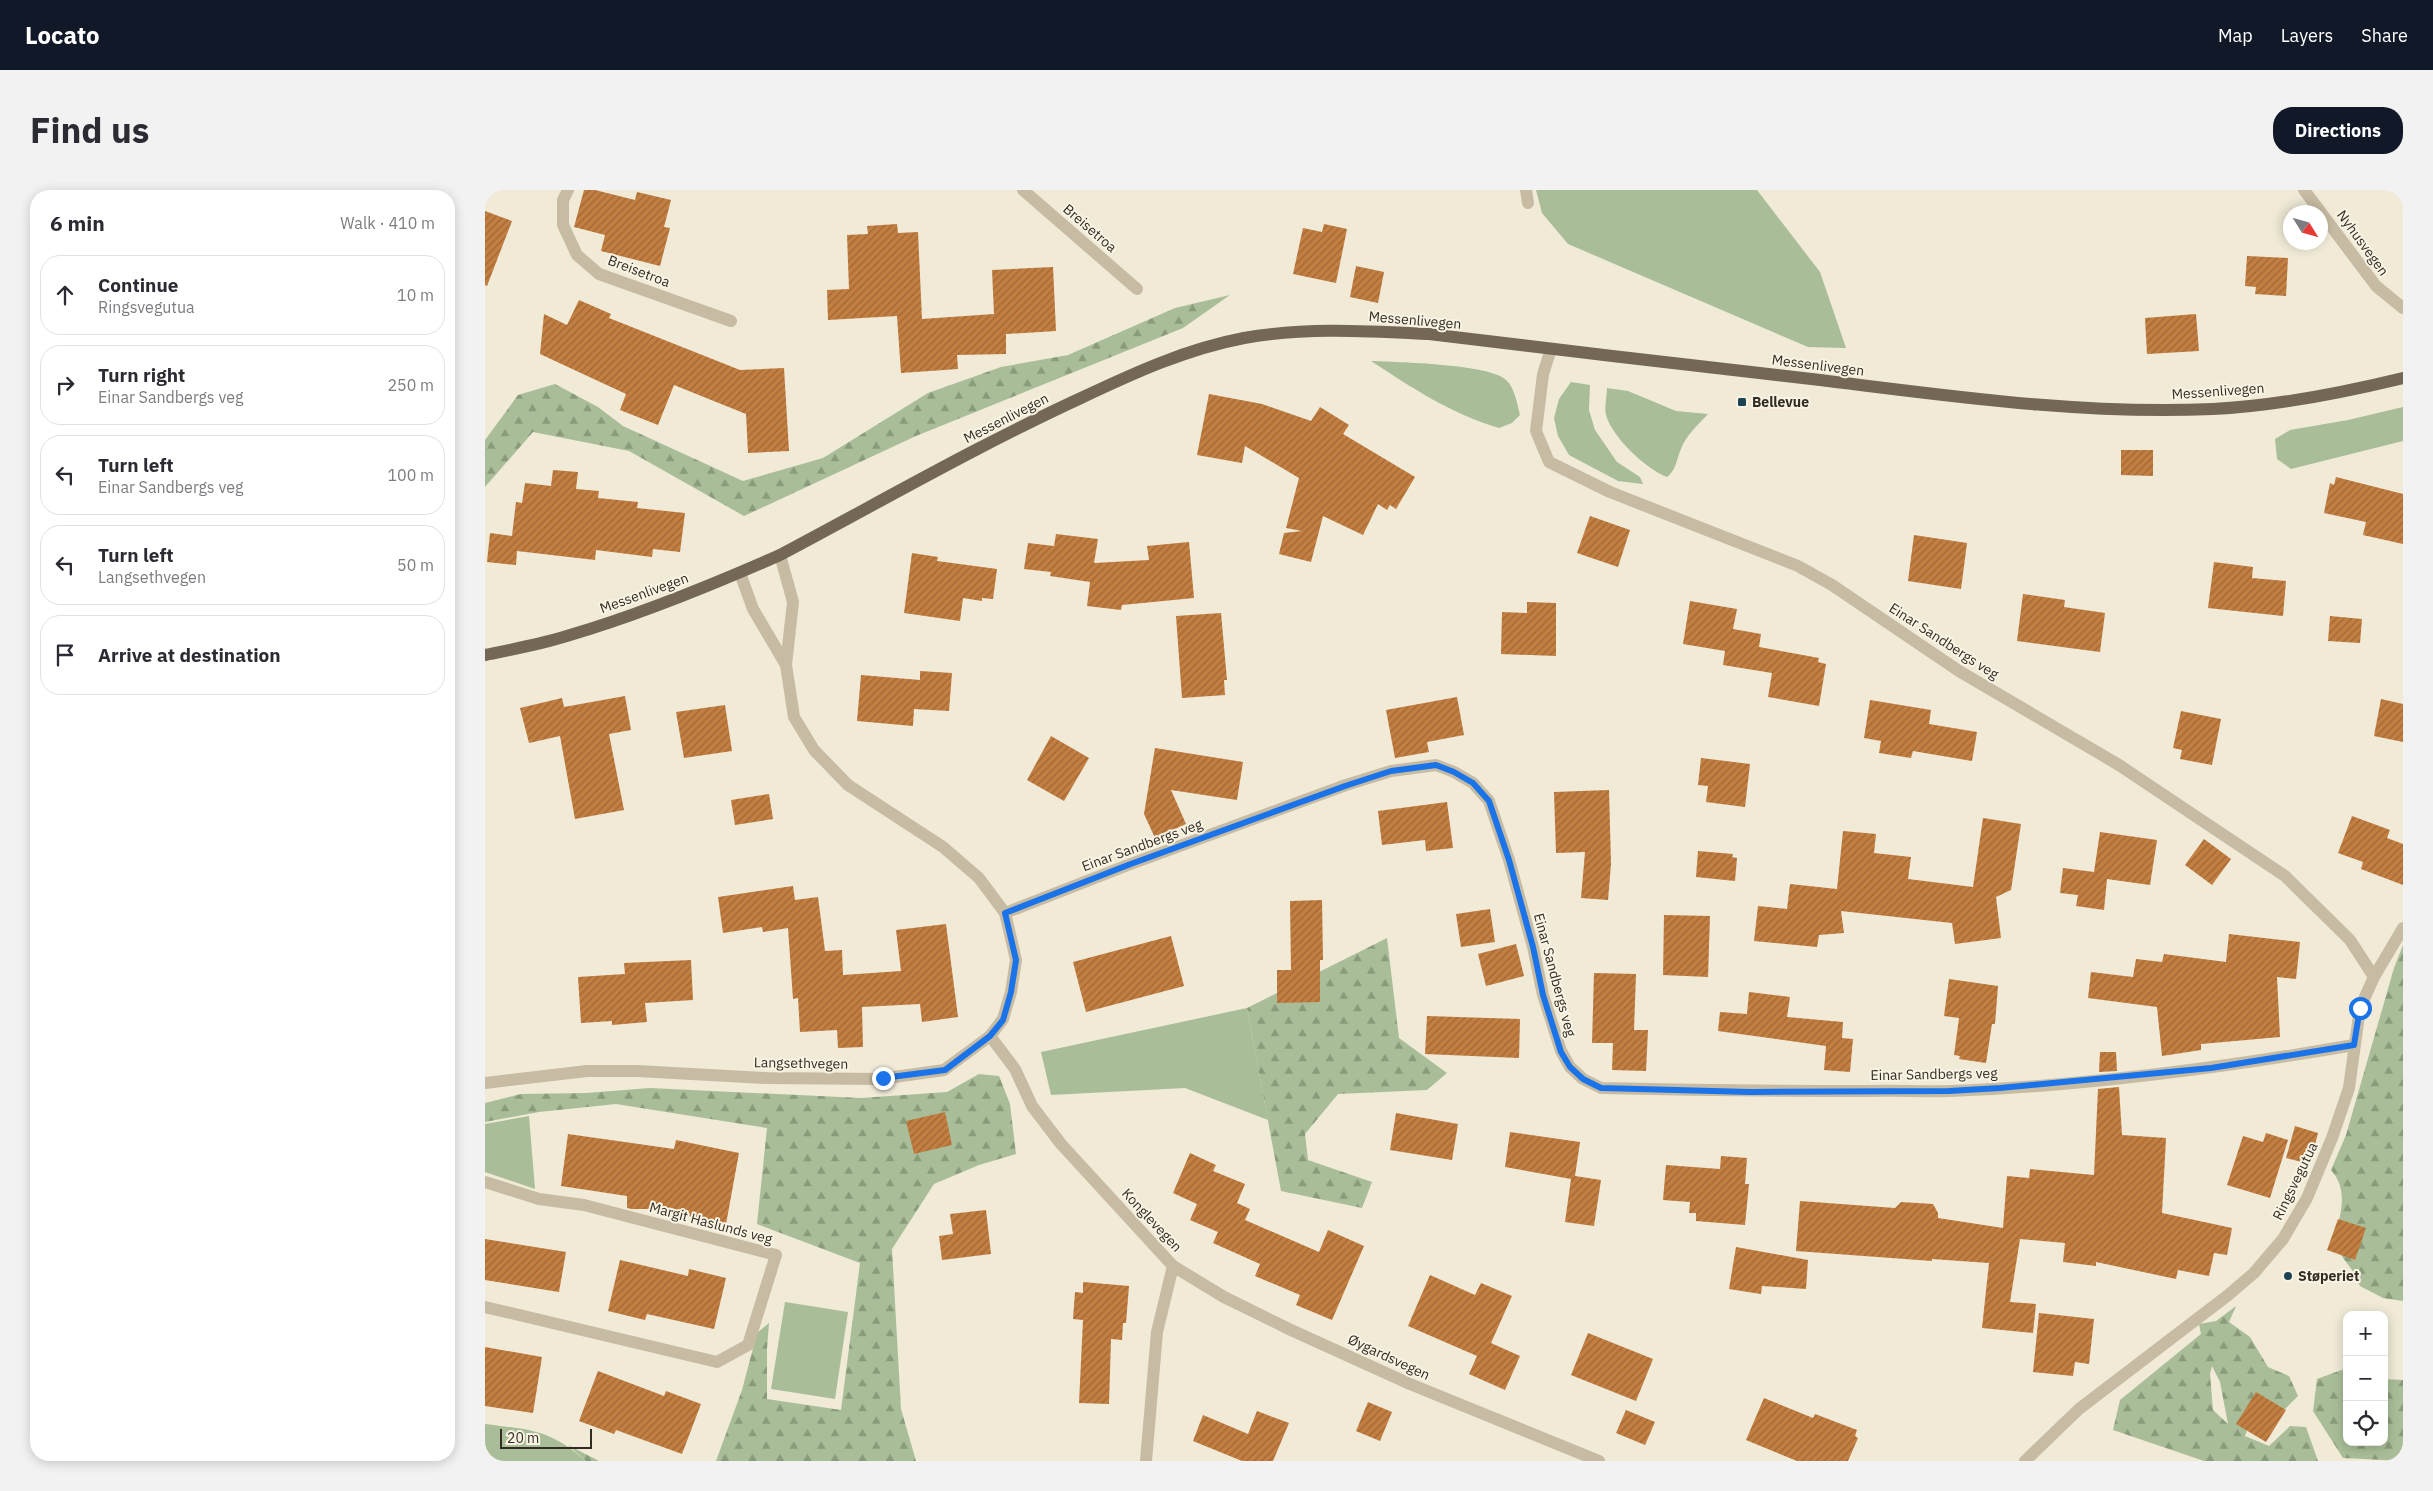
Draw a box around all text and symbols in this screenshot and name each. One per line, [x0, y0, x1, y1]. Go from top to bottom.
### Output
text: Locato [25, 19, 100, 51]
text: Map [2218, 24, 2253, 47]
text: Layers [2281, 24, 2333, 47]
text: Share [2361, 24, 2408, 47]
text: Find us [30, 107, 149, 153]
button: Directions [2273, 107, 2403, 154]
street label: Breisetroa [1059, 200, 1121, 257]
north arrow [2283, 205, 2328, 250]
street label: Nyhusvegen [2333, 207, 2393, 279]
text: 6 min [50, 209, 105, 237]
text: Walk · 410 m [340, 213, 435, 233]
street label: Breisetroa [605, 251, 673, 291]
text: Continue [98, 273, 178, 297]
icon: ahead [51, 281, 79, 309]
text: 10 m [397, 285, 434, 305]
text: Ringsvegutua [98, 297, 195, 317]
street label: Messenlivegen [1368, 307, 1462, 333]
street label: Messenlivegen [1771, 350, 1865, 380]
text: Turn right [98, 363, 185, 387]
icon: right [51, 371, 79, 399]
text: 250 m [387, 375, 434, 395]
street label: Messenlivegen [2171, 379, 2265, 403]
text: Einar Sandbergs veg [98, 387, 243, 407]
street label: Messenlivegen [960, 389, 1052, 447]
place label: Bellevue [1752, 393, 1809, 411]
marker: Bellevue [1736, 396, 1748, 408]
text: Turn left [98, 453, 174, 477]
icon: left [51, 461, 79, 489]
text: 100 m [387, 465, 434, 485]
text: Einar Sandbergs veg [98, 477, 243, 497]
text: Turn left [98, 543, 174, 567]
icon: left [51, 551, 79, 579]
text: 50 m [397, 555, 434, 575]
text: Langsethvegen [98, 567, 206, 587]
street label: Messenlivegen [597, 569, 691, 617]
street label: Einar Sandbergs veg [1886, 599, 2003, 684]
icon: arrive [51, 641, 79, 669]
text: Arrive at destination [98, 643, 281, 667]
street label: Einar Sandbergs veg [1079, 815, 1205, 875]
street label: Einar Sandbergs veg [1530, 911, 1580, 1039]
route start [2349, 997, 2372, 1020]
street label: Langsethvegen [754, 1053, 848, 1073]
street label: Einar Sandbergs veg [1870, 1064, 1998, 1084]
route end [872, 1067, 895, 1090]
street label: Ringsvegutua [2268, 1139, 2322, 1223]
street label: Konglevegen [1118, 1184, 1186, 1256]
street label: Margit Haslunds veg [647, 1198, 775, 1248]
place label: Støperiet [2298, 1267, 2359, 1285]
marker: Støperiet [2282, 1270, 2294, 1282]
map controls [2343, 1311, 2388, 1446]
button: + [2343, 1311, 2388, 1356]
street label: Øygardsvegen [1345, 1330, 1433, 1384]
button: − [2343, 1356, 2388, 1401]
button: locate [2343, 1401, 2388, 1446]
scale bar [500, 1426, 593, 1449]
text: 20 m [507, 1429, 539, 1447]

